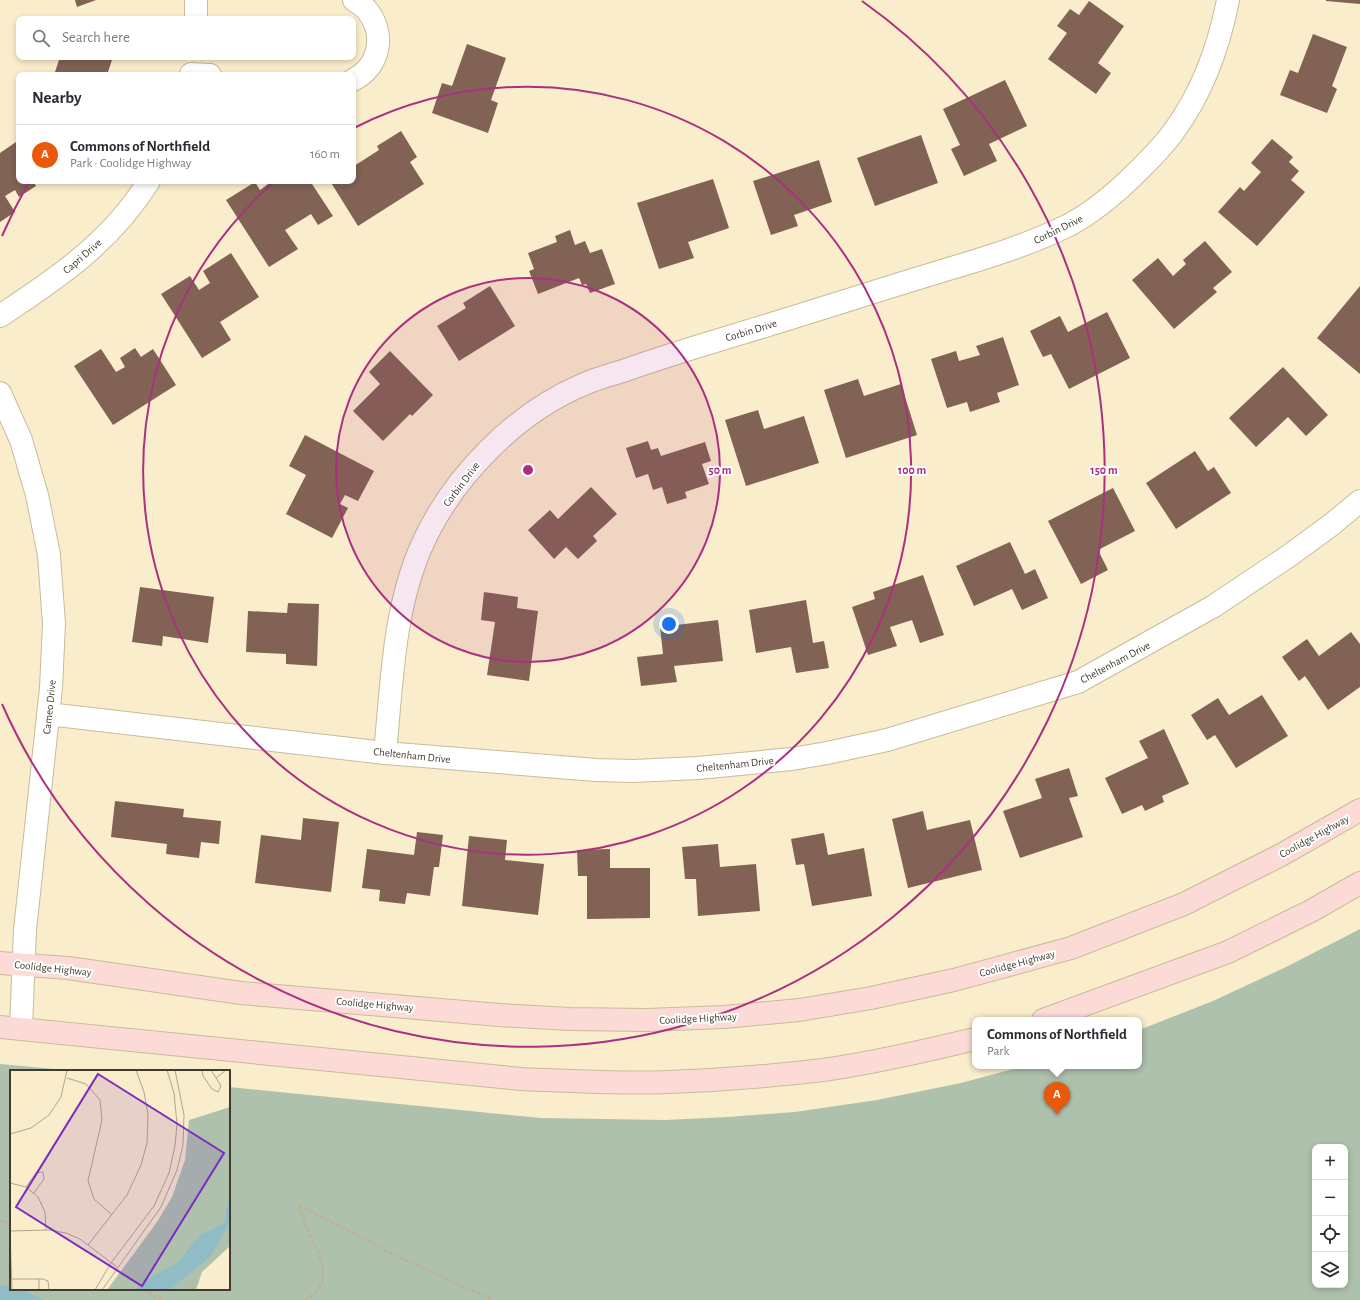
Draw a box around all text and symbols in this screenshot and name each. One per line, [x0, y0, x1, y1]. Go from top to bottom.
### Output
search box [16, 16, 356, 60]
icon: search [30, 27, 52, 49]
text: Search here [62, 30, 130, 45]
text: Nearby [32, 89, 82, 106]
text: Commons of Northfield [70, 139, 210, 154]
text: A [41, 148, 49, 161]
text: 160 m [310, 148, 340, 161]
text: Park · Coolidge Highway [70, 157, 191, 170]
street label: Corbin Drive [1032, 213, 1084, 246]
street label: Capri Drive [61, 237, 104, 276]
street label: Corbin Drive [724, 317, 778, 343]
street label: Corbin Drive [441, 460, 482, 509]
centre of rings [521, 463, 535, 477]
text: 50 m [709, 464, 732, 476]
text: 100 m [898, 464, 926, 476]
text: 150 m [1090, 464, 1118, 476]
your location [659, 614, 679, 634]
street label: Cheltenham Drive [1078, 639, 1152, 685]
street label: Cameo Drive [41, 679, 58, 735]
street label: Cheltenham Drive [373, 746, 451, 765]
street label: Cheltenham Drive [696, 755, 774, 774]
street label: Coolidge Highway [1278, 813, 1351, 860]
street label: Coolidge Highway [978, 948, 1056, 979]
street label: Coolidge Highway [14, 959, 92, 978]
street label: Coolidge Highway [336, 996, 414, 1013]
street label: Coolidge Highway [659, 1011, 737, 1026]
popup [972, 1017, 1142, 1069]
text: Commons of Northfield [987, 1027, 1127, 1042]
text: Park [987, 1045, 1009, 1058]
inset map [10, 1070, 230, 1290]
pin: A [1044, 1082, 1070, 1115]
map controls [1312, 1144, 1348, 1288]
button: + [1312, 1144, 1348, 1180]
button: − [1312, 1180, 1348, 1216]
button: locate [1312, 1216, 1348, 1252]
button: layers [1312, 1252, 1348, 1288]

